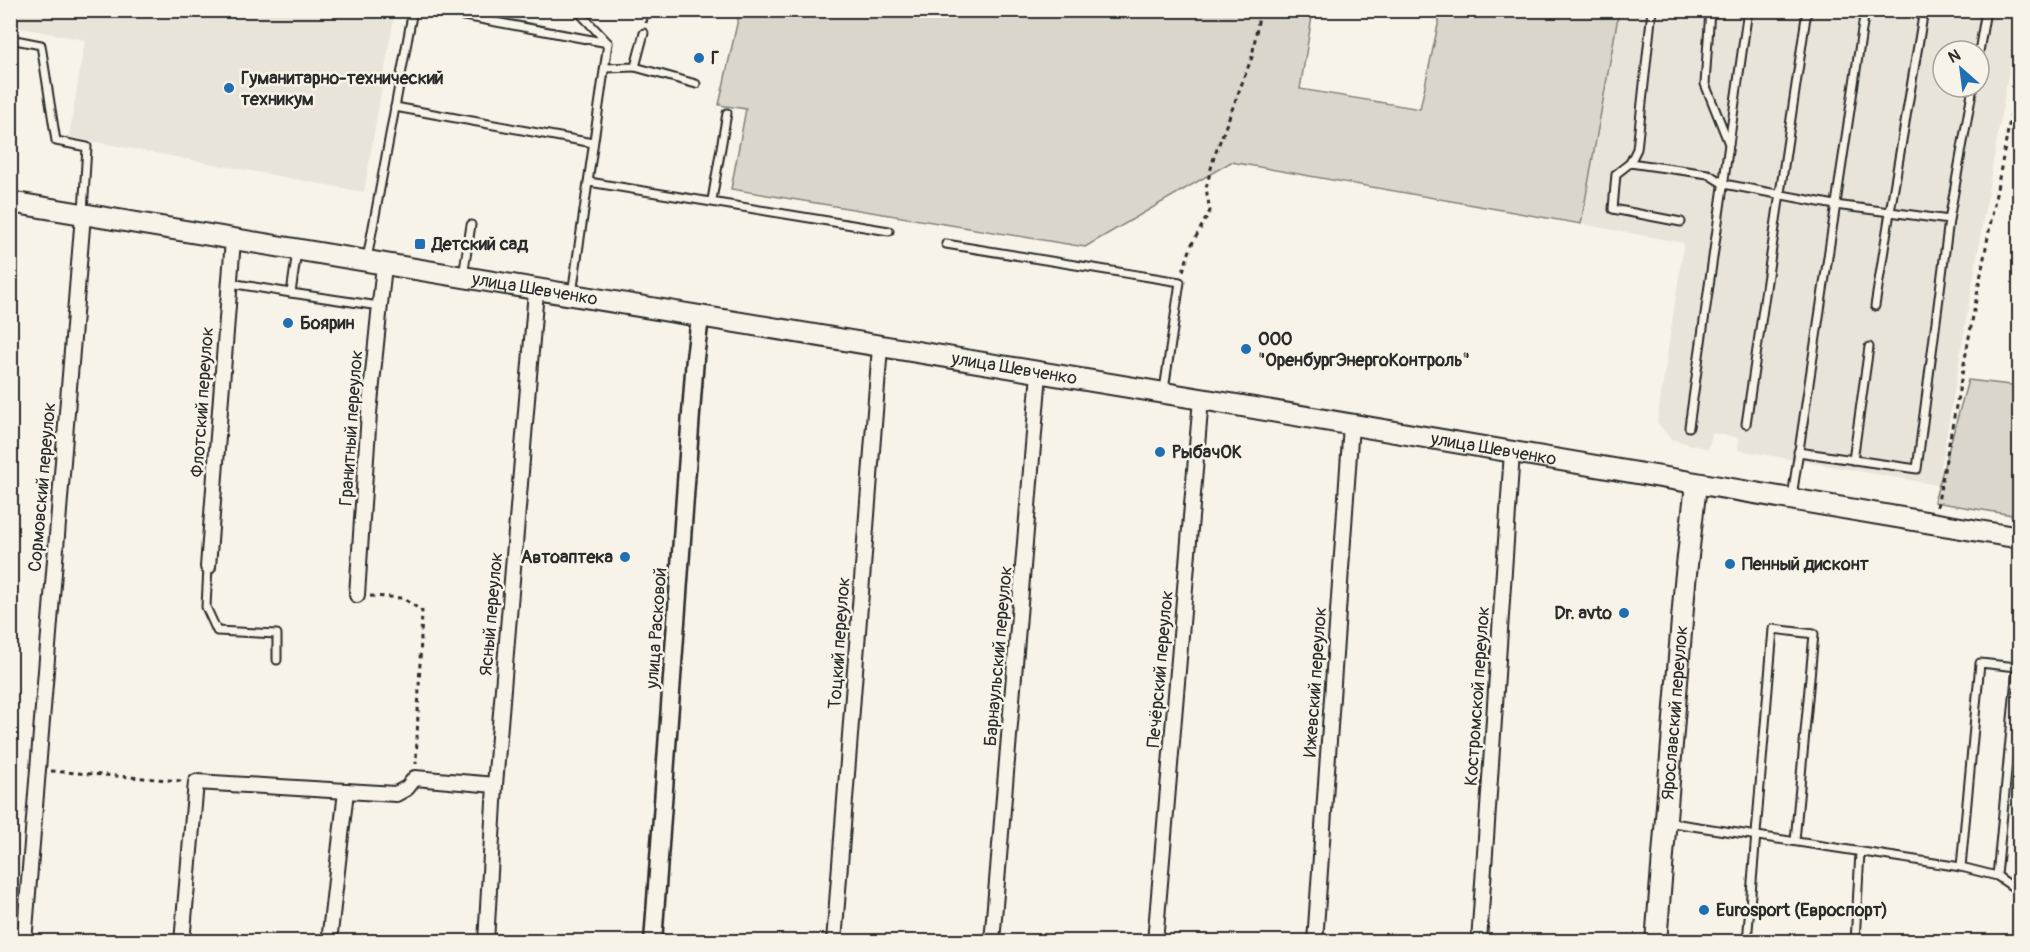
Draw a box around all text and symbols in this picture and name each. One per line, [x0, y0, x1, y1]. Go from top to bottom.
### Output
north arrow [1931, 39, 1991, 99]
text: N [1945, 45, 1964, 68]
place label: Г [711, 47, 720, 70]
marker: Г [692, 51, 706, 65]
place label: Гуманитарно-технический техникум [241, 67, 444, 111]
marker: Гуманитарно-технический техникум [222, 81, 236, 95]
place label: Детский сад [431, 233, 528, 256]
marker: Детский сад [413, 237, 427, 251]
street label: улица Шевченко [469, 267, 600, 311]
place label: Боярин [300, 312, 354, 335]
marker: Боярин [281, 316, 295, 330]
street label: Флотский переулок [186, 326, 219, 478]
place label: ООО "ОренбургЭнергоКонтроль" [1258, 328, 1470, 372]
marker: ООО "ОренбургЭнергоКонтроль" [1239, 342, 1253, 356]
street label: улица Шевченко [949, 347, 1079, 390]
street label: Гранитный переулок [335, 349, 368, 507]
street label: Сормовский переулок [24, 401, 61, 573]
street label: улица Шевченко [1428, 427, 1558, 471]
place label: РыбачОК [1172, 441, 1242, 464]
marker: РыбачОК [1153, 445, 1167, 459]
place label: Автоаптека [521, 546, 614, 569]
marker: Автоаптека [618, 550, 632, 564]
street label: Ясный переулок [475, 551, 508, 677]
place label: Пенный дисконт [1742, 553, 1870, 576]
marker: Пенный дисконт [1723, 557, 1737, 571]
street label: Барнаульский переулок [979, 565, 1018, 747]
street label: улица Расковой [641, 567, 672, 690]
street label: Тоцкий переулок [823, 576, 856, 710]
street label: Печёрский переулок [1142, 590, 1179, 748]
place label: Dr. avto [1554, 602, 1612, 625]
street label: Костромской переулок [1460, 605, 1495, 787]
street label: Ижевский переулок [1299, 606, 1332, 758]
marker: Dr. avto [1617, 606, 1631, 620]
street label: Ярославский переулок [1657, 625, 1694, 801]
place label: Eurosport (Евроспорт) [1716, 899, 1888, 922]
marker: Eurosport (Евроспорт) [1697, 903, 1711, 917]

